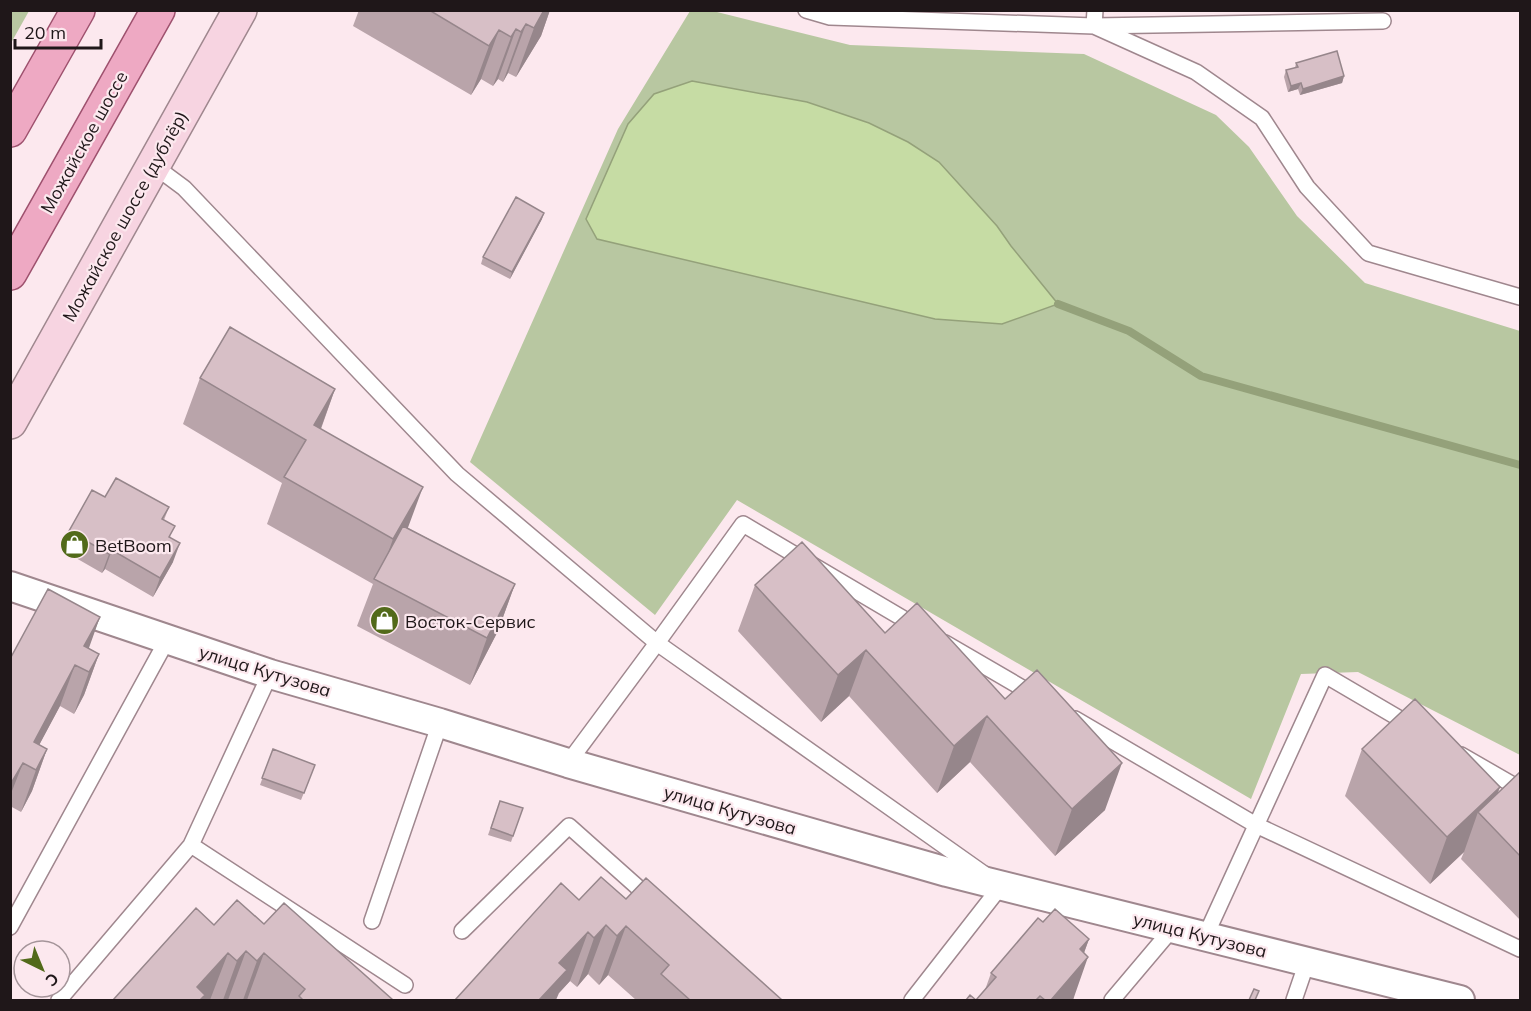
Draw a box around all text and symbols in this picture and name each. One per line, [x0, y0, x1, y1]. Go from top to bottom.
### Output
scale bar [15, 12, 100, 50]
text: 20 m [24, 21, 66, 44]
street label: Можайское шоссе [35, 67, 133, 217]
street label: Можайское шоссе (дублёр) [57, 106, 193, 326]
shop icon: BetBoom [58, 529, 90, 561]
place label: BetBoom [95, 534, 172, 557]
shop icon: Восток-Сервис [368, 605, 400, 637]
place label: Восток-Сервис [405, 610, 536, 633]
street label: улица Кутузова [196, 640, 334, 702]
street label: улица Кутузова [661, 780, 799, 840]
street label: улица Кутузова [1131, 907, 1269, 963]
north arrow [12, 939, 72, 999]
text: С [41, 969, 63, 991]

